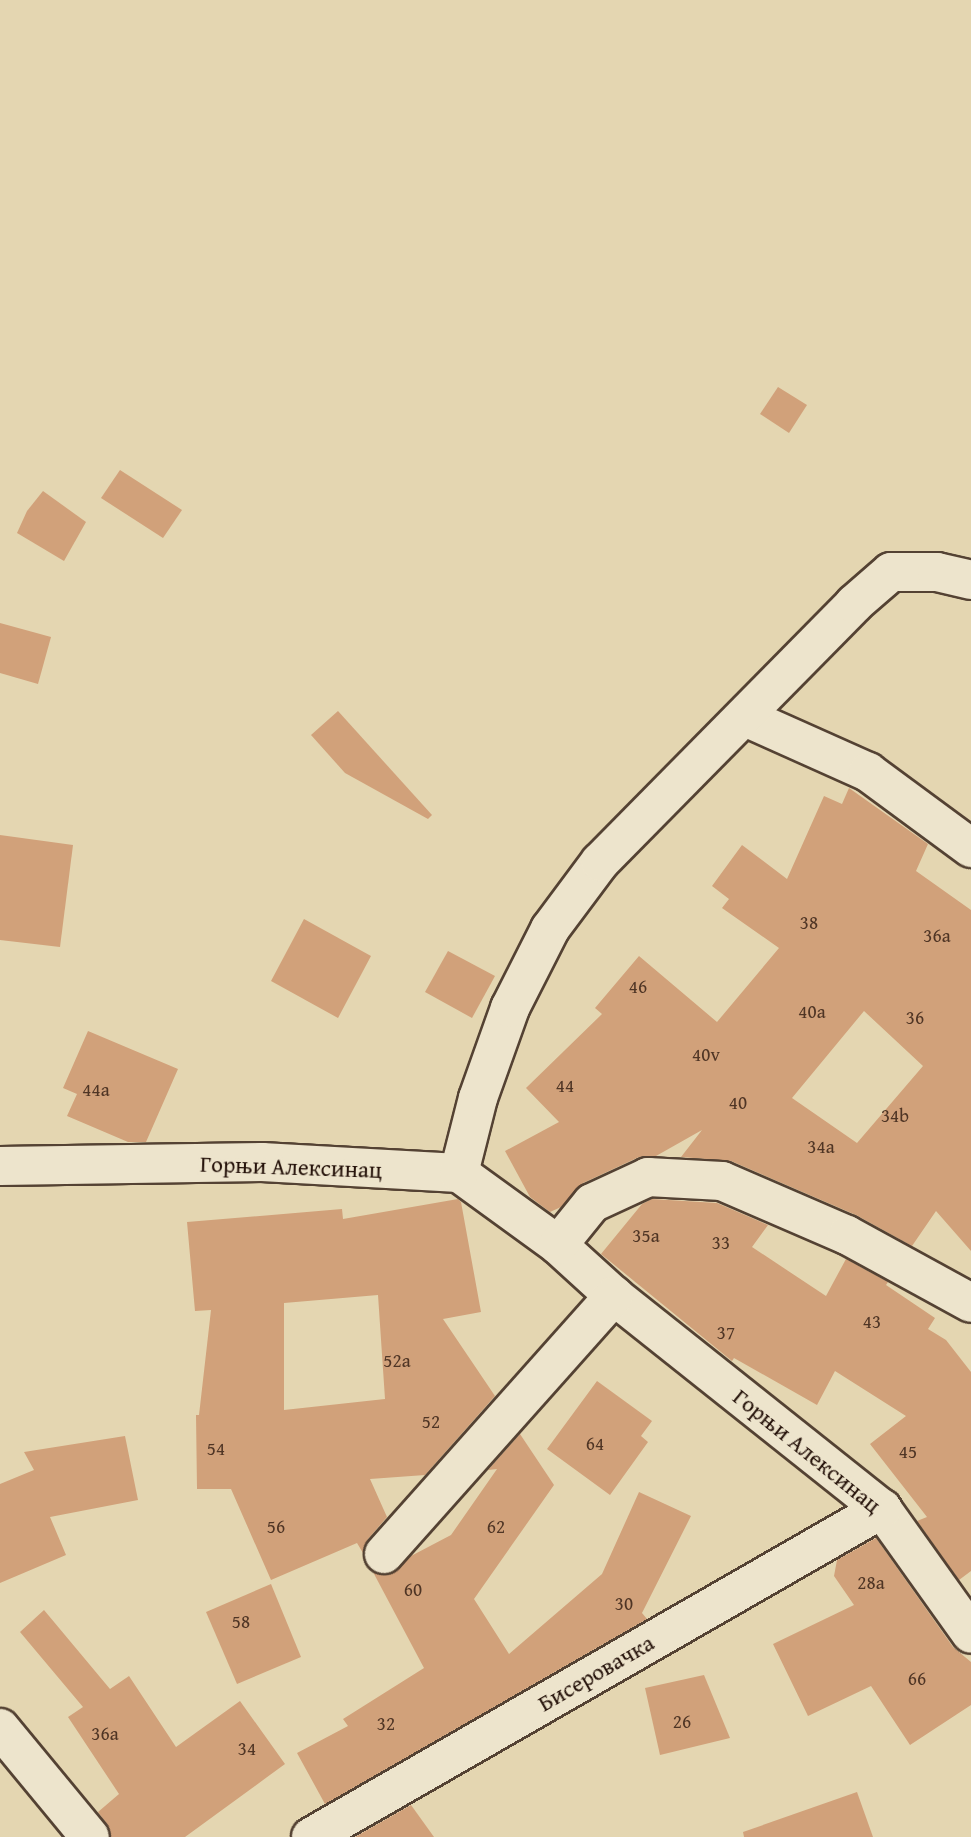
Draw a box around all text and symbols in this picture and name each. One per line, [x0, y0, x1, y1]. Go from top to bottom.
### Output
house number: 38 [800, 912, 818, 934]
house number: 36a [923, 925, 951, 947]
house number: 46 [629, 976, 647, 998]
house number: 40a [798, 1001, 826, 1023]
house number: 36 [906, 1007, 924, 1029]
house number: 40v [692, 1044, 720, 1066]
house number: 44 [556, 1075, 574, 1097]
house number: 44a [82, 1079, 110, 1101]
house number: 40 [729, 1092, 747, 1114]
house number: 34b [881, 1105, 909, 1127]
house number: 34a [807, 1136, 835, 1158]
street label: Горњи Алексинац [200, 1150, 382, 1184]
house number: 35a [632, 1225, 660, 1247]
house number: 33 [712, 1232, 730, 1254]
house number: 43 [863, 1311, 881, 1333]
house number: 37 [717, 1322, 735, 1344]
house number: 52a [383, 1350, 411, 1372]
street label: Горњи Алексинац [728, 1383, 886, 1519]
house number: 52 [422, 1411, 440, 1433]
house number: 64 [586, 1433, 604, 1455]
house number: 54 [207, 1438, 225, 1460]
house number: 45 [899, 1441, 917, 1463]
house number: 56 [267, 1516, 285, 1538]
house number: 62 [487, 1516, 505, 1538]
house number: 28a [857, 1572, 885, 1594]
house number: 60 [404, 1579, 422, 1601]
house number: 30 [615, 1593, 633, 1615]
house number: 58 [232, 1611, 250, 1633]
street label: Бисеровачка [533, 1629, 659, 1717]
house number: 66 [908, 1668, 926, 1690]
house number: 26 [673, 1711, 691, 1733]
house number: 32 [377, 1713, 395, 1735]
house number: 36a [91, 1723, 119, 1745]
house number: 34 [238, 1738, 256, 1760]

